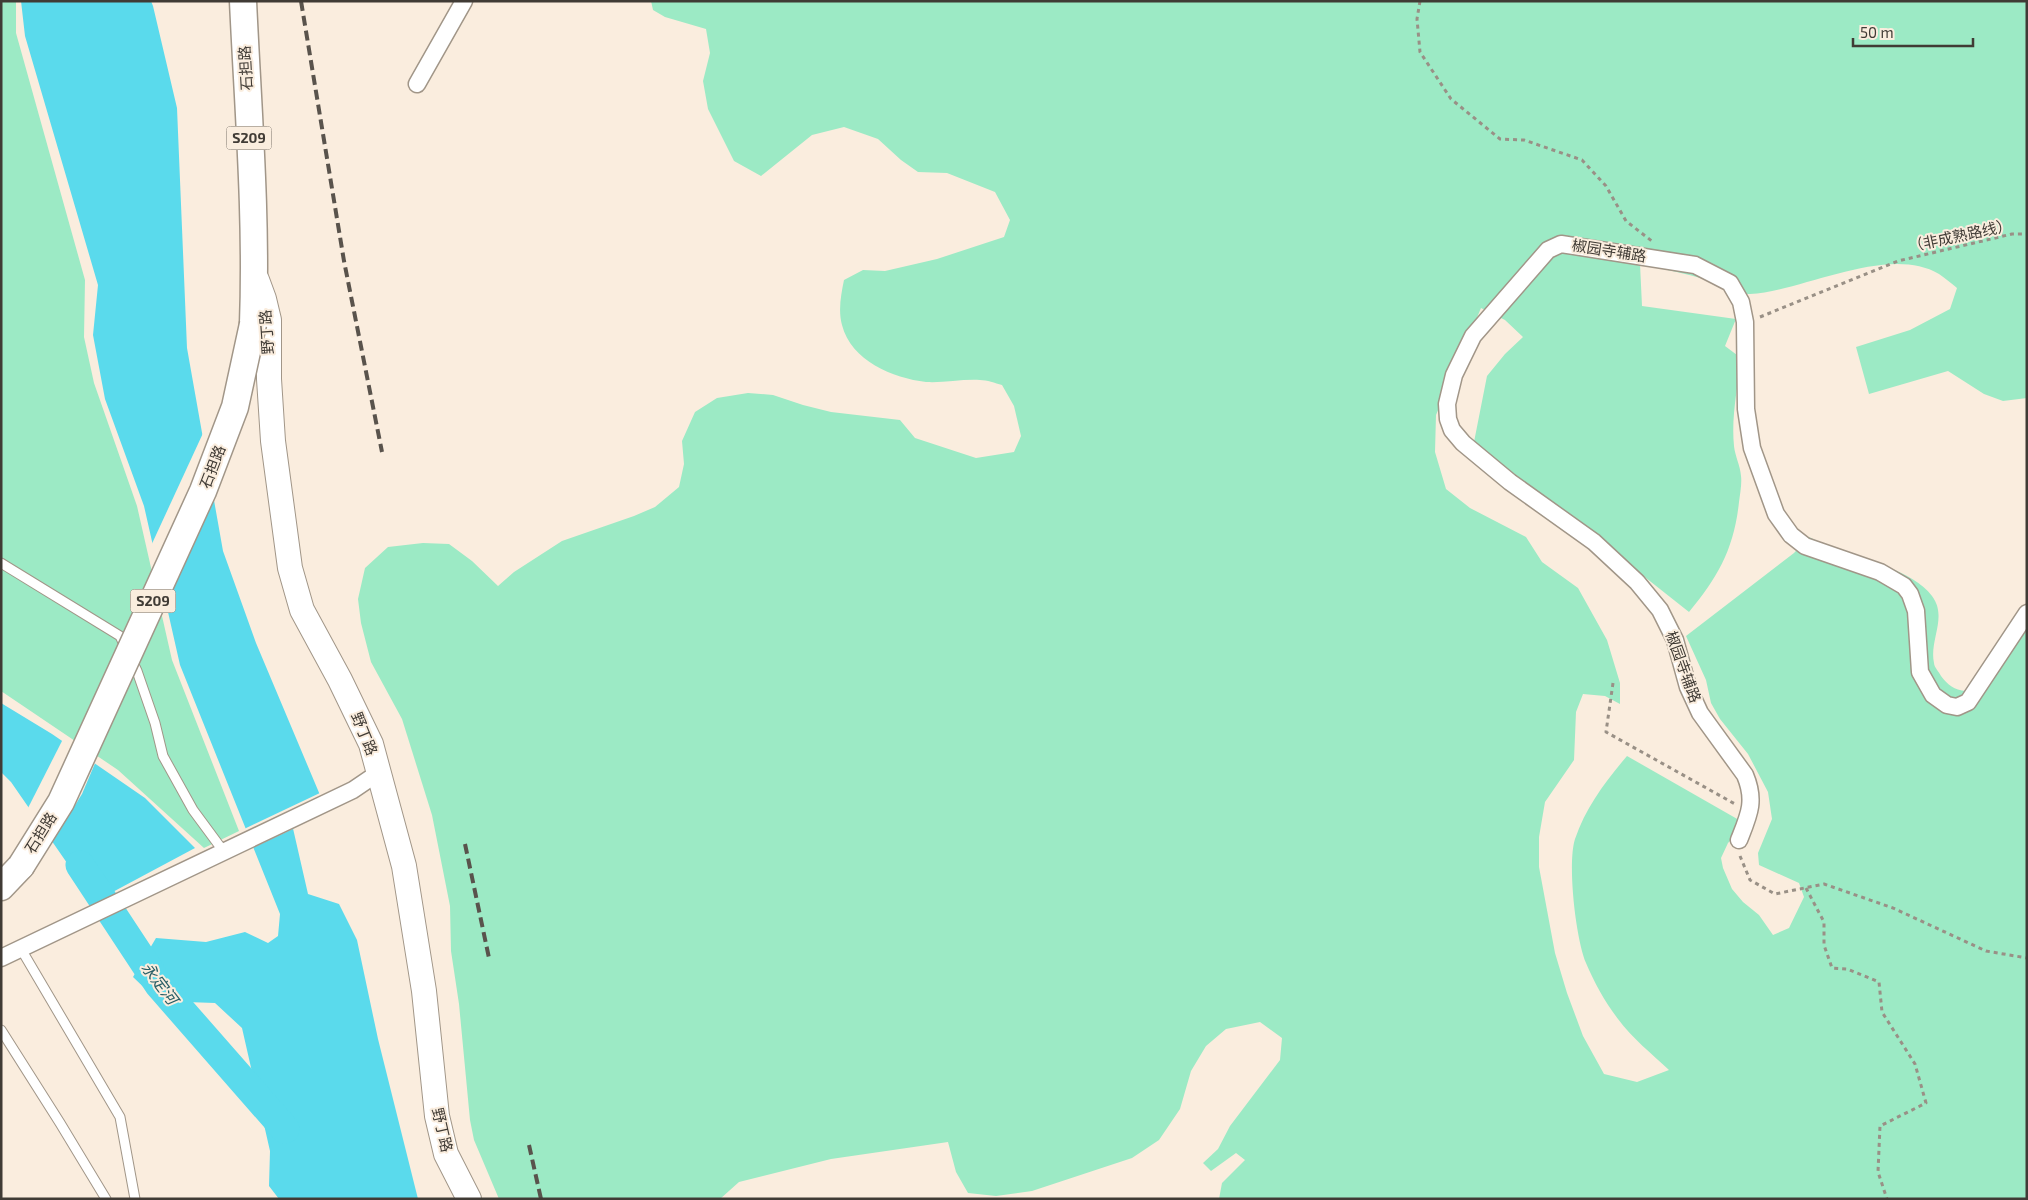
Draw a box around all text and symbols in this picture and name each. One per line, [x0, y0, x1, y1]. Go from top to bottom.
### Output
scale bar [1853, 15, 1973, 47]
text: 50 m [1860, 23, 1894, 41]
street label: 石担路 [235, 45, 255, 91]
road number: S209 [226, 126, 272, 150]
street label: （非成熟路线） [1907, 215, 2013, 255]
street label: 椒园寺辅路 [1571, 235, 1648, 265]
street label: 野丁路 [255, 309, 277, 355]
street label: 石担路 [196, 442, 229, 491]
road number: S209 [130, 590, 176, 612]
street label: 椒园寺辅路 [1663, 628, 1705, 705]
street label: 野丁路 [348, 709, 382, 758]
street label: 石担路 [21, 809, 60, 856]
water label: 永定河 [138, 958, 184, 1010]
street label: 野丁路 [429, 1106, 457, 1154]

